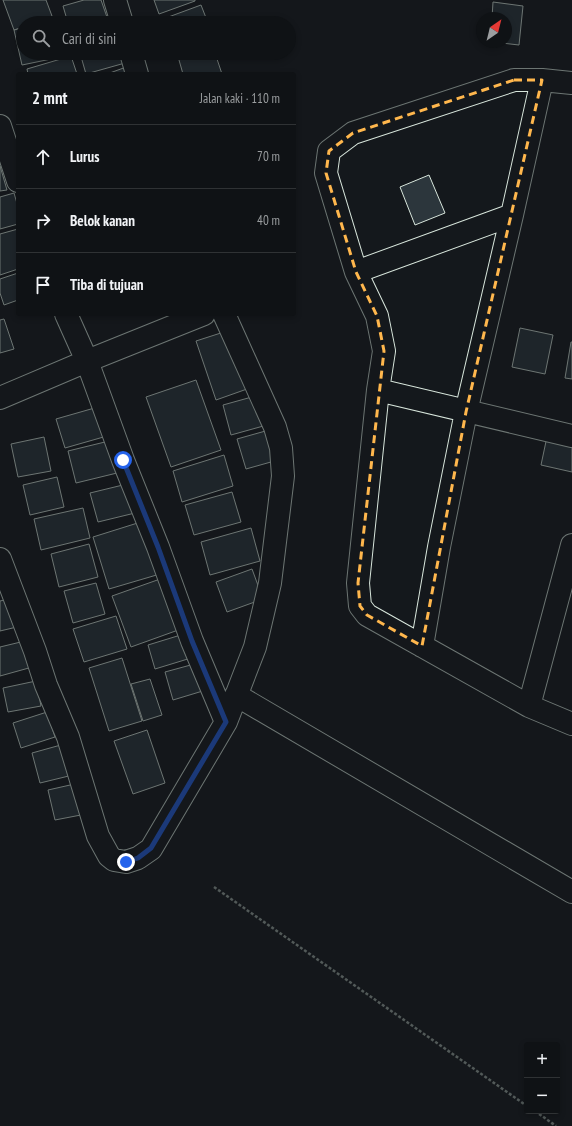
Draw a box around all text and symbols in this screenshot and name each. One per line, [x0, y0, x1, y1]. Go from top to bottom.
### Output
north arrow [476, 12, 512, 48]
search box [16, 16, 296, 60]
icon: search [30, 27, 52, 49]
text: Cari di sini [62, 29, 116, 48]
text: 2 mnt [32, 87, 67, 109]
text: Jalan kaki · 110 m [200, 90, 280, 107]
icon: ahead [32, 146, 54, 168]
text: Lurus [70, 147, 99, 166]
text: 70 m [257, 148, 280, 165]
icon: right [32, 210, 54, 232]
text: Belok kanan [70, 211, 135, 230]
text: 40 m [257, 212, 280, 229]
icon: arrive [32, 274, 54, 296]
text: Tiba di tujuan [70, 275, 144, 294]
route start [114, 451, 132, 469]
route end [117, 853, 135, 871]
map controls [524, 1042, 560, 1114]
button: + [524, 1042, 560, 1078]
button: − [524, 1078, 560, 1114]

